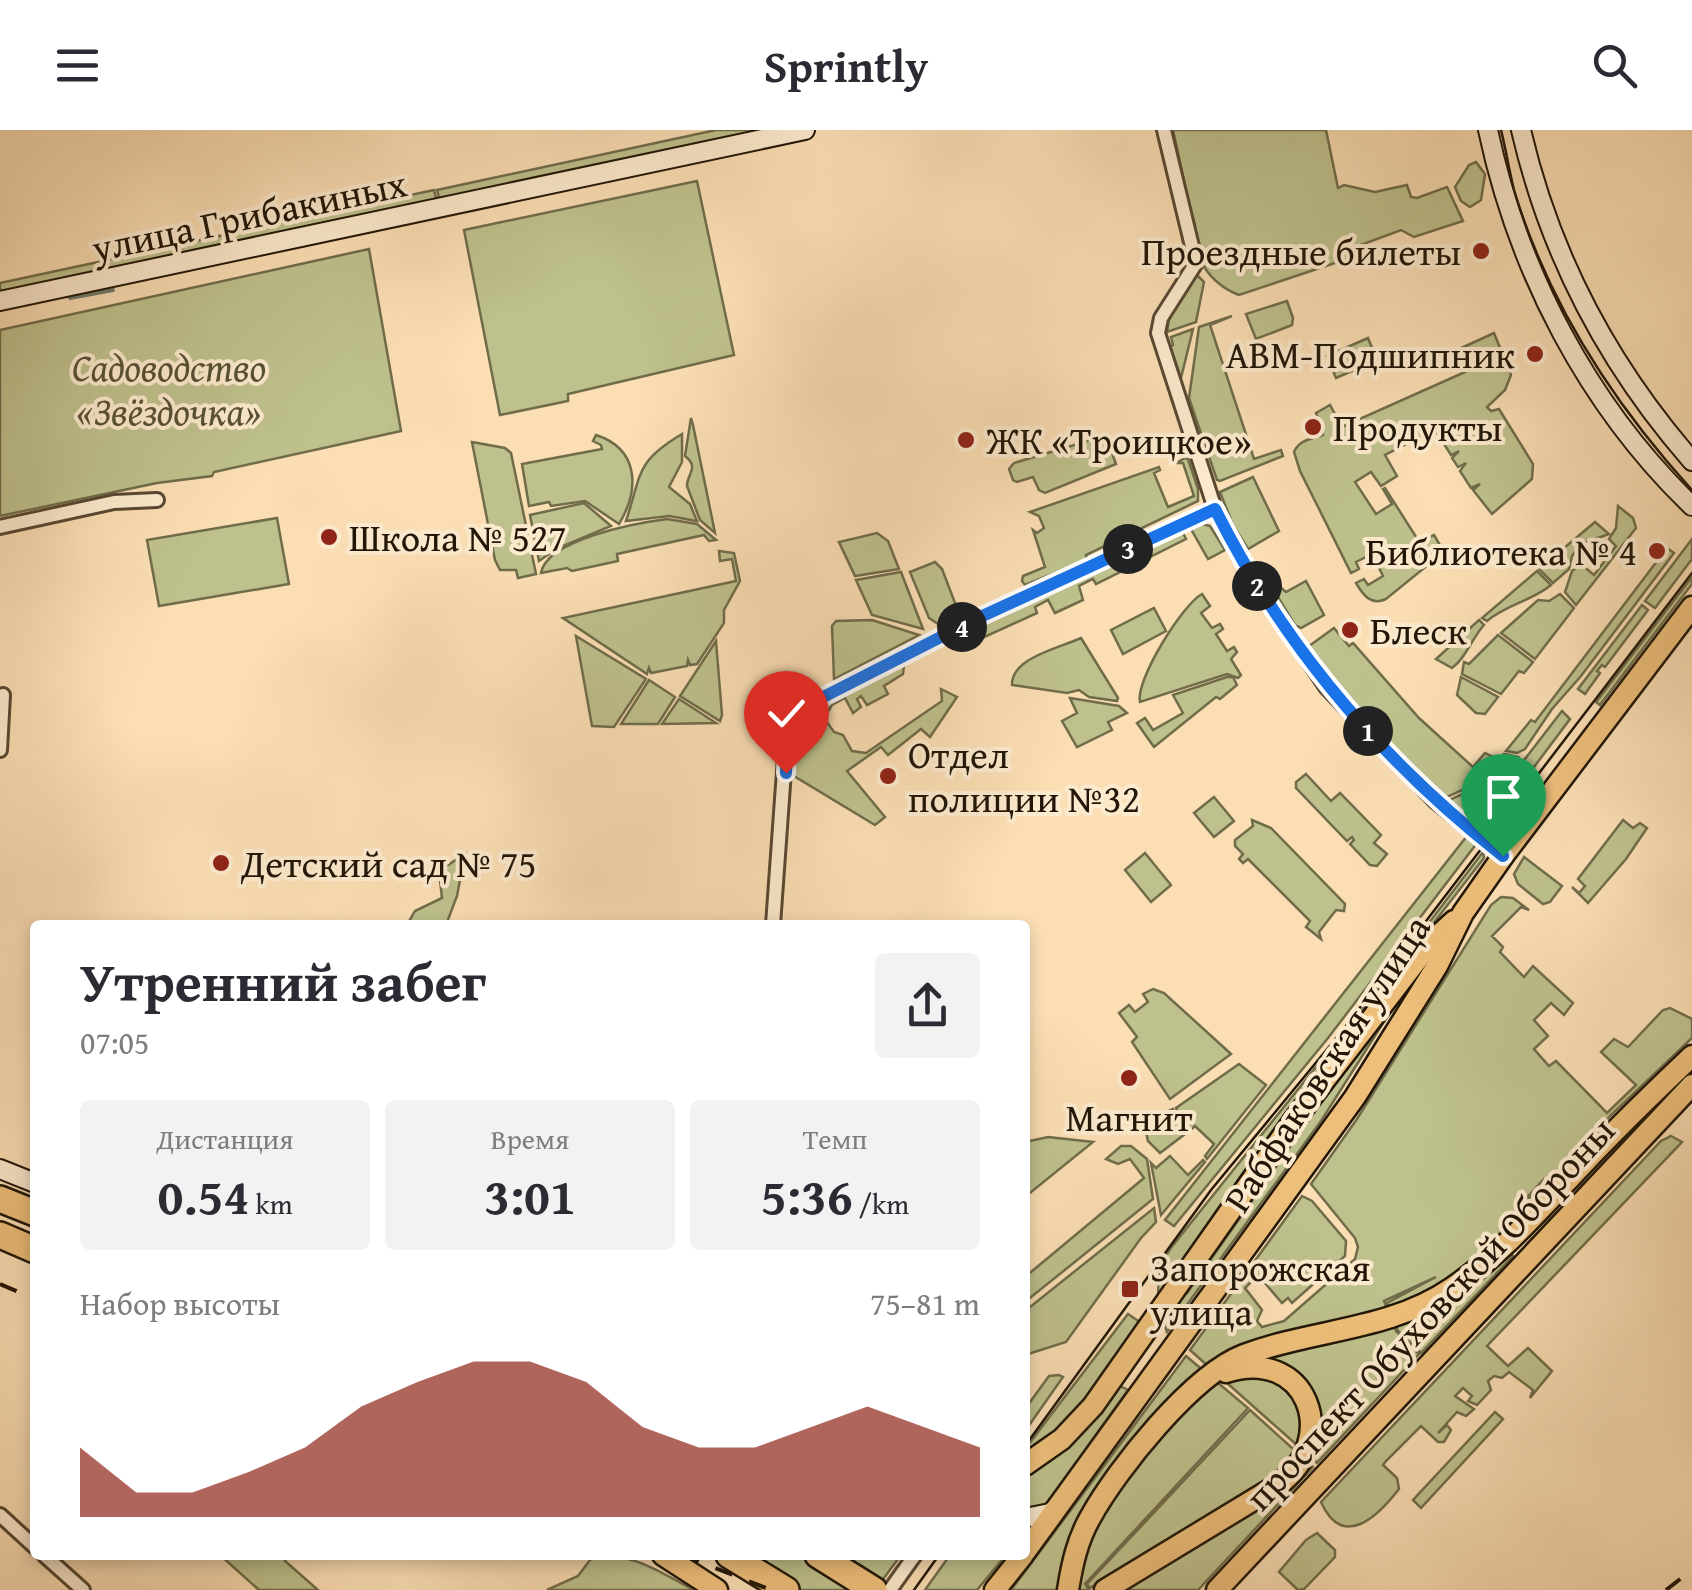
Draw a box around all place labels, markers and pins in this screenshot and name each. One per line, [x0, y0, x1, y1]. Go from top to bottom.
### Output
place label: Проездные билеты [1141, 223, 1461, 279]
marker: Проездные билеты [1470, 240, 1492, 262]
place label: АВМ-Подшипник [1226, 326, 1515, 382]
marker: АВМ-Подшипник [1524, 343, 1546, 365]
place label: Продукты [1333, 399, 1502, 455]
place label: ЖК «Троицкое» [985, 412, 1252, 468]
marker: Продукты [1302, 416, 1324, 438]
marker: ЖК «Троицкое» [955, 429, 977, 451]
place label: Школа № 527 [349, 509, 567, 565]
place label: Библиотека № 4 [1365, 523, 1637, 579]
pin: 3 [1103, 524, 1153, 574]
marker: Школа № 527 [318, 526, 340, 548]
marker: Библиотека № 4 [1646, 540, 1668, 562]
pin: 2 [1232, 561, 1282, 611]
pin: 4 [937, 602, 987, 652]
place label: Блеск [1370, 602, 1467, 658]
marker: Блеск [1339, 619, 1361, 641]
pin [744, 671, 829, 774]
pin: 1 [1343, 706, 1393, 756]
place label: Отдел полиции №32 [908, 726, 1140, 826]
pin [1461, 754, 1546, 857]
marker: Отдел полиции №32 [877, 765, 899, 787]
place label: Детский сад № 75 [240, 835, 537, 891]
marker: Детский сад № 75 [210, 852, 232, 874]
marker: Магнит [1118, 1067, 1140, 1089]
place label: Магнит [1066, 1089, 1193, 1145]
place label: Запорожская улица [1149, 1239, 1370, 1339]
marker: Запорожская улица [1119, 1278, 1141, 1300]

